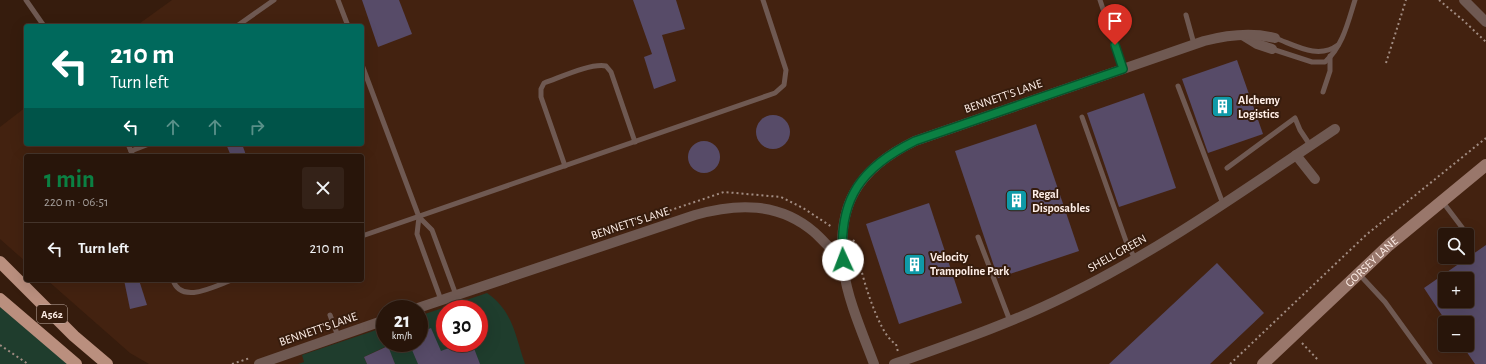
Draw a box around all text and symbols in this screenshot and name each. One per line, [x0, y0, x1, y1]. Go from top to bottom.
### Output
pin [1098, 4, 1132, 45]
icon: arrive [1104, 10, 1126, 32]
icon: left [44, 40, 96, 92]
text: 210 m [110, 41, 175, 69]
text: Turn left [110, 74, 169, 92]
street label: BENNETT'S LANE [962, 77, 1044, 115]
building icon: Alchemy Logistics [1210, 94, 1236, 120]
place label: Alchemy Logistics [1238, 94, 1281, 120]
icon: left [120, 116, 142, 138]
icon: ahead [162, 116, 184, 138]
icon: ahead [204, 116, 226, 138]
icon: right [246, 116, 268, 138]
button: close [302, 167, 344, 209]
text: 1 min [44, 168, 95, 192]
building icon: Regal Disposables [1004, 188, 1030, 214]
place label: Regal Disposables [1032, 188, 1090, 214]
text: 220 m · 06:51 [44, 196, 108, 209]
street label: BENNETT'S LANE [589, 205, 671, 241]
map controls [1438, 228, 1474, 352]
button: search [1438, 228, 1474, 264]
street label: SHELL GREEN [1086, 232, 1148, 274]
street label: GORSEY LANE [1343, 234, 1400, 289]
icon: left [44, 238, 66, 260]
position arrow [822, 239, 864, 281]
text: Turn left [78, 241, 129, 256]
text: 210 m [310, 241, 344, 256]
building icon: Velocity Trampoline Park [901, 251, 927, 277]
place label: Velocity Trampoline Park [930, 251, 1009, 277]
button: + [1438, 272, 1474, 308]
speed limit sign: 30 [436, 300, 488, 352]
road number: A562 [37, 305, 67, 323]
street label: BENNETT'S LANE [277, 310, 359, 348]
text: 21 [394, 311, 410, 331]
button: − [1438, 316, 1474, 352]
text: km/h [392, 331, 412, 341]

